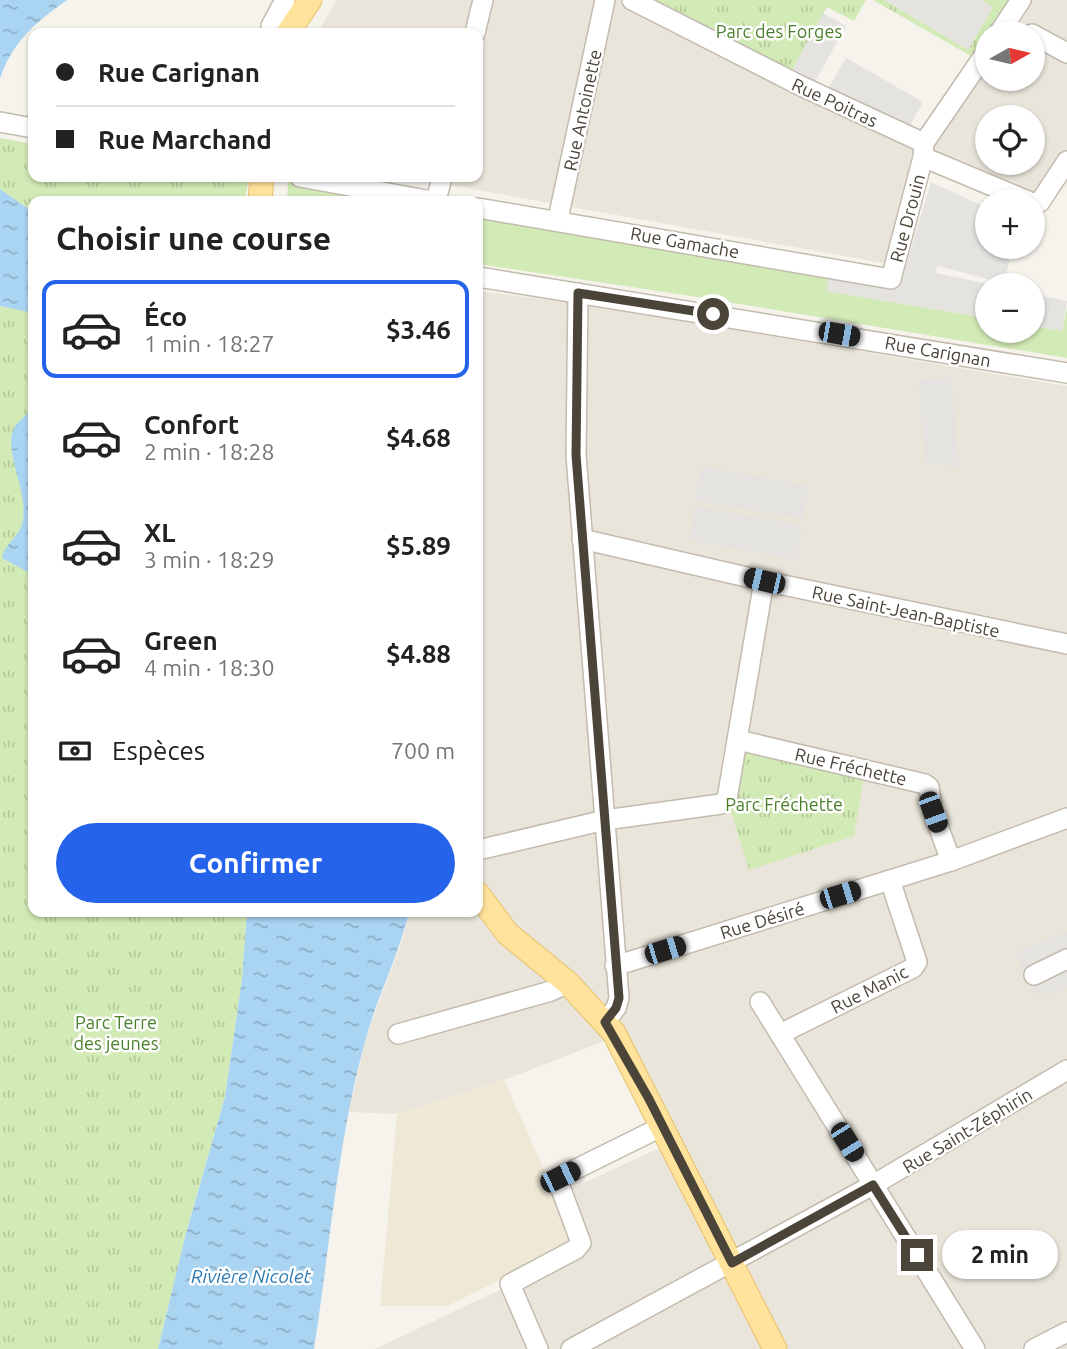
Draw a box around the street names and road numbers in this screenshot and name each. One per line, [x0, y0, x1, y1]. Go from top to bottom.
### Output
street label: Rue Antoinette [559, 47, 605, 173]
street label: Rue Poitras [789, 74, 881, 131]
street label: Rue Drouin [886, 172, 928, 264]
street label: Rue Gamache [629, 223, 741, 261]
street label: Rue Carignan [883, 332, 993, 370]
street label: Rue Saint-Jean-Baptiste [810, 581, 1002, 641]
street label: Rue Fréchette [793, 743, 909, 789]
street label: Rue Désiré [717, 898, 807, 942]
street label: Rue Manic [827, 961, 911, 1017]
street label: Rue Saint-Zéphirin [899, 1083, 1035, 1177]

